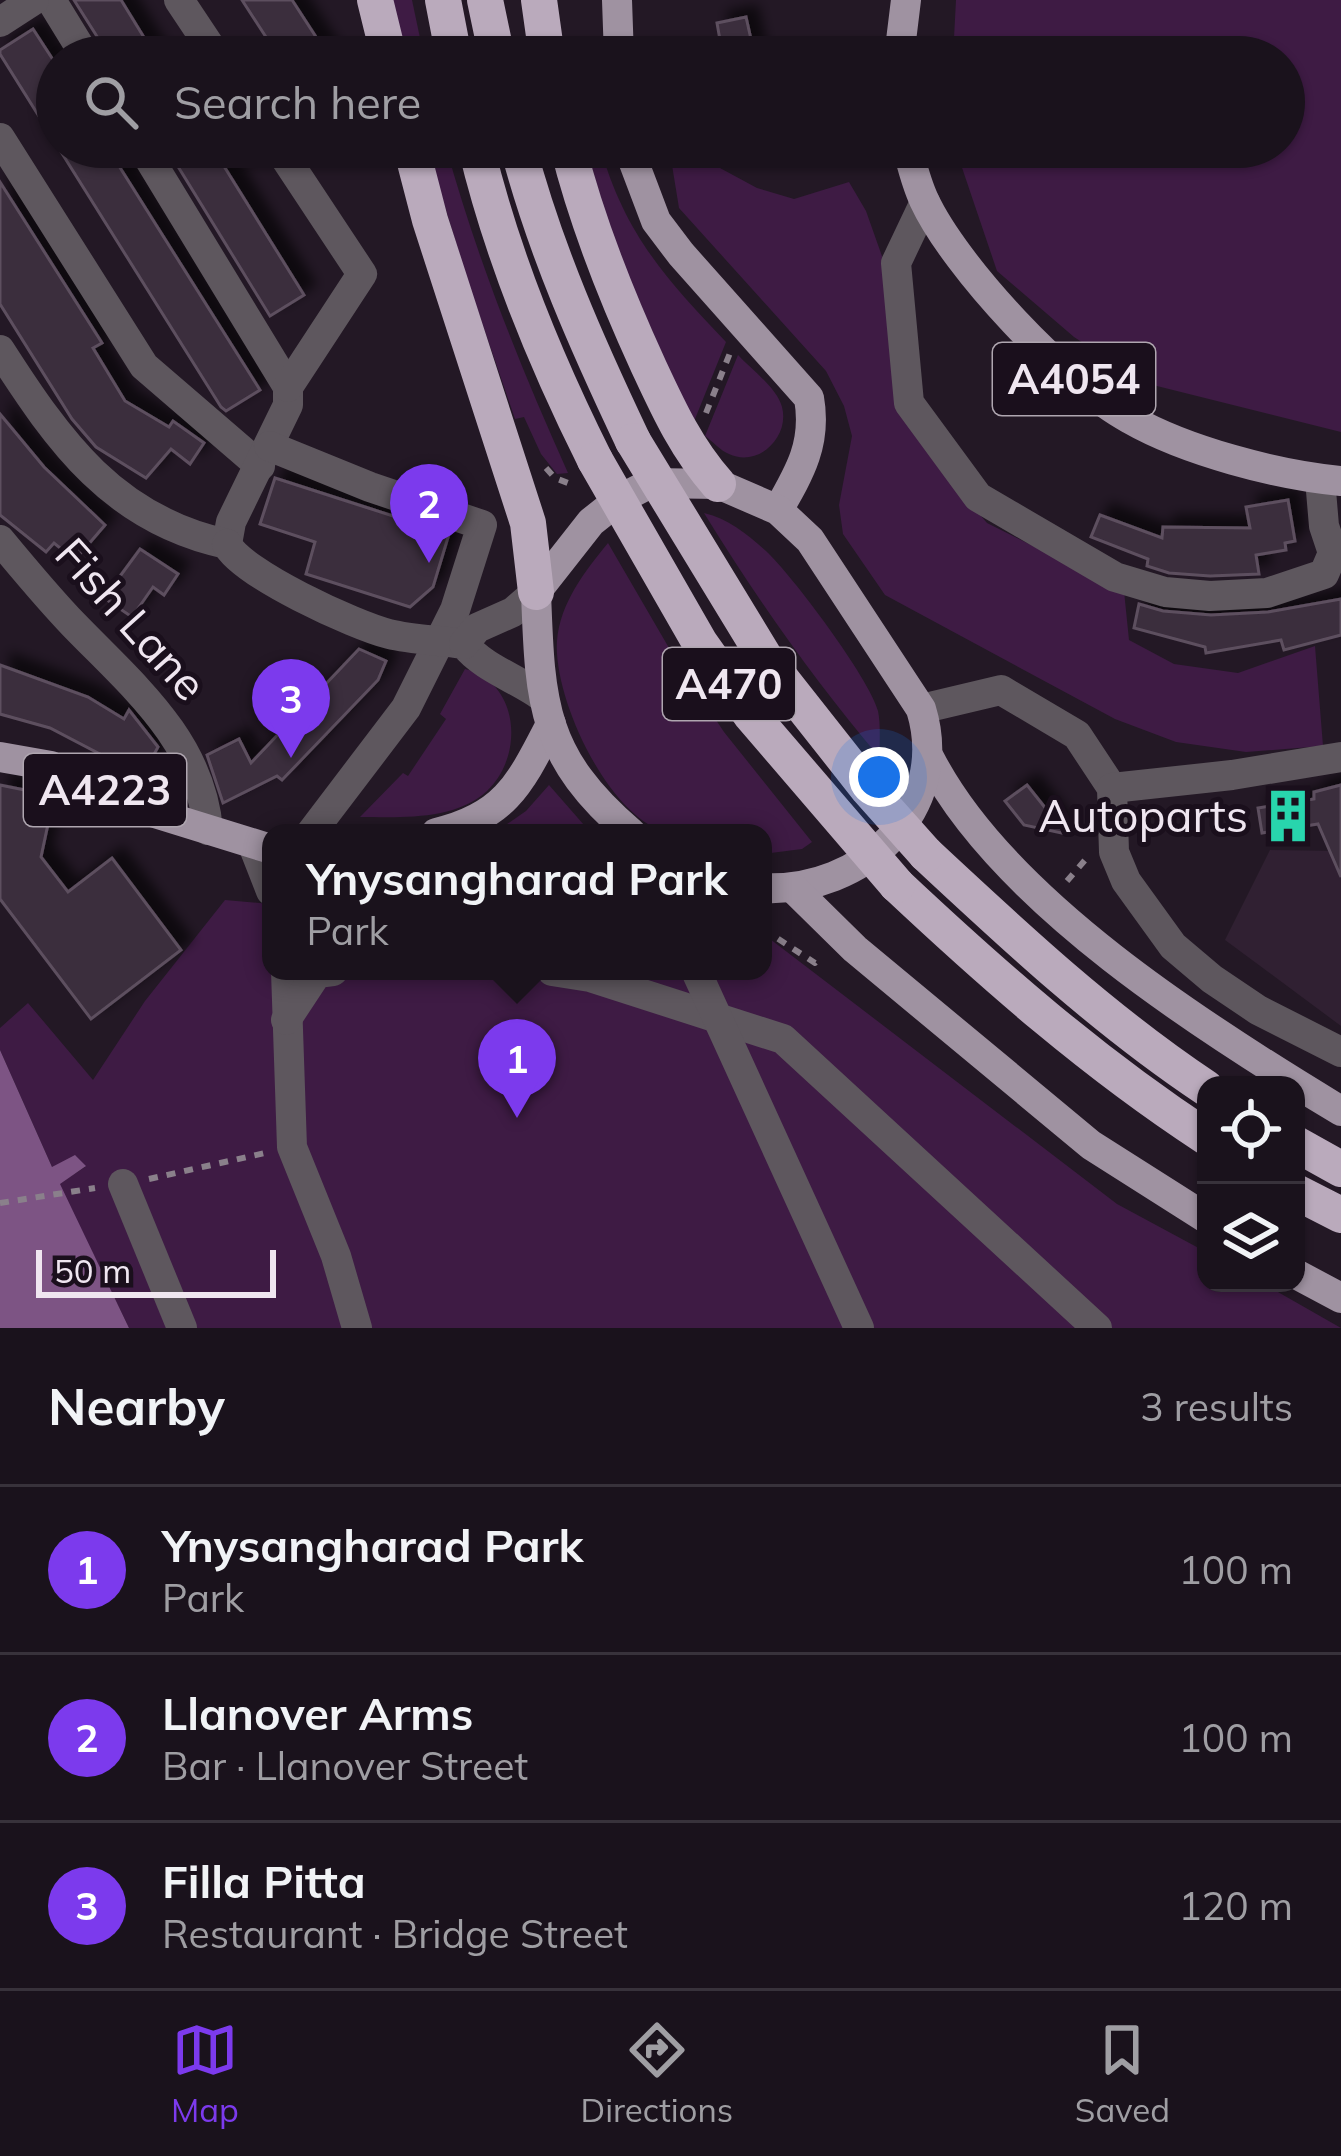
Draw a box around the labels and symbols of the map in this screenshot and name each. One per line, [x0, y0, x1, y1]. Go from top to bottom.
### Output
road number: A4054 [993, 343, 1155, 415]
pin: 2 [390, 464, 468, 563]
street label: Fish Lane [44, 526, 219, 711]
road number: A470 [663, 648, 795, 720]
pin: 3 [252, 659, 330, 758]
your location [849, 747, 909, 807]
road number: A4223 [24, 754, 186, 826]
place label: Autoparts [1038, 787, 1248, 843]
building icon: Autoparts [1259, 787, 1317, 845]
pin: 1 [478, 1019, 556, 1118]
scale bar [36, 1244, 276, 1297]

